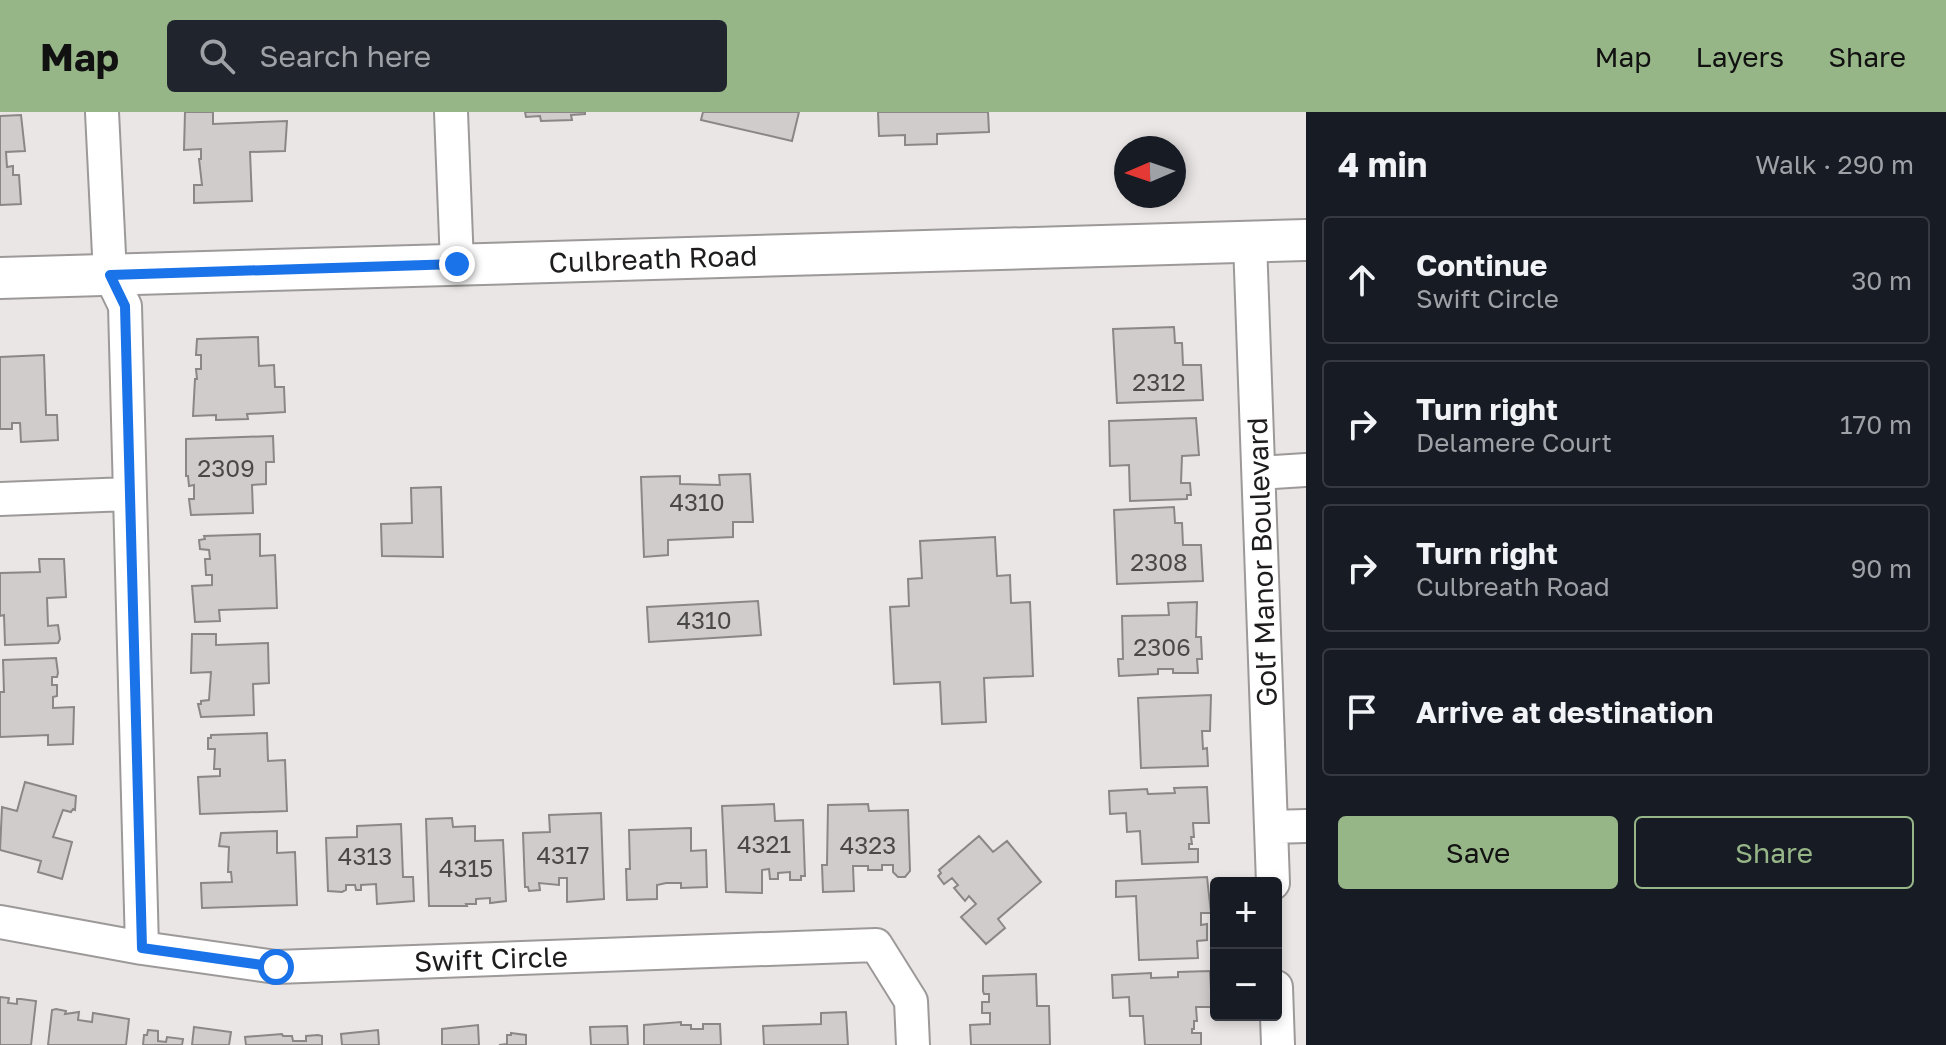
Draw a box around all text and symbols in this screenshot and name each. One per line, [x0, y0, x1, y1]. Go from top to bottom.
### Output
search box [167, 20, 727, 92]
text: Map [40, 34, 119, 79]
icon: search [195, 34, 239, 78]
text: Search here [259, 38, 431, 74]
text: Map [1594, 40, 1652, 73]
text: Layers [1696, 40, 1784, 73]
text: Share [1828, 40, 1906, 73]
north arrow [1114, 136, 1186, 208]
text: 4 min [1338, 144, 1427, 184]
text: Walk · 290 m [1755, 149, 1914, 180]
street label: Culbreath Road [548, 238, 758, 279]
route end [439, 246, 475, 282]
text: Continue [1416, 247, 1547, 283]
icon: ahead [1340, 258, 1384, 302]
text: 30 m [1851, 265, 1912, 296]
text: Swift Circle [1416, 283, 1559, 314]
house number: 2312 [1132, 367, 1186, 396]
text: Turn right [1416, 391, 1558, 427]
icon: right [1340, 402, 1384, 446]
text: 170 m [1840, 409, 1912, 440]
street label: Golf Manor Boulevard [1240, 417, 1283, 707]
text: Delamere Court [1416, 427, 1612, 458]
house number: 2309 [197, 453, 255, 482]
house number: 4310 [669, 487, 725, 516]
text: Turn right [1416, 535, 1558, 571]
icon: right [1340, 546, 1384, 590]
house number: 2308 [1130, 547, 1188, 576]
text: 90 m [1851, 553, 1912, 584]
text: Culbreath Road [1416, 571, 1610, 602]
house number: 4310 [676, 605, 732, 634]
house number: 2306 [1133, 632, 1191, 661]
icon: arrive [1340, 690, 1384, 734]
text: Arrive at destination [1416, 694, 1713, 730]
button: Save [1338, 816, 1618, 889]
button: Share [1634, 816, 1914, 889]
house number: 4321 [737, 829, 791, 858]
house number: 4323 [840, 830, 896, 859]
house number: 4317 [536, 840, 590, 869]
house number: 4313 [338, 841, 392, 870]
house number: 4315 [439, 853, 493, 882]
map controls [1210, 877, 1282, 1021]
button: + [1210, 877, 1282, 949]
street label: Swift Circle [414, 939, 568, 978]
route start [258, 949, 294, 985]
button: − [1210, 949, 1282, 1021]

